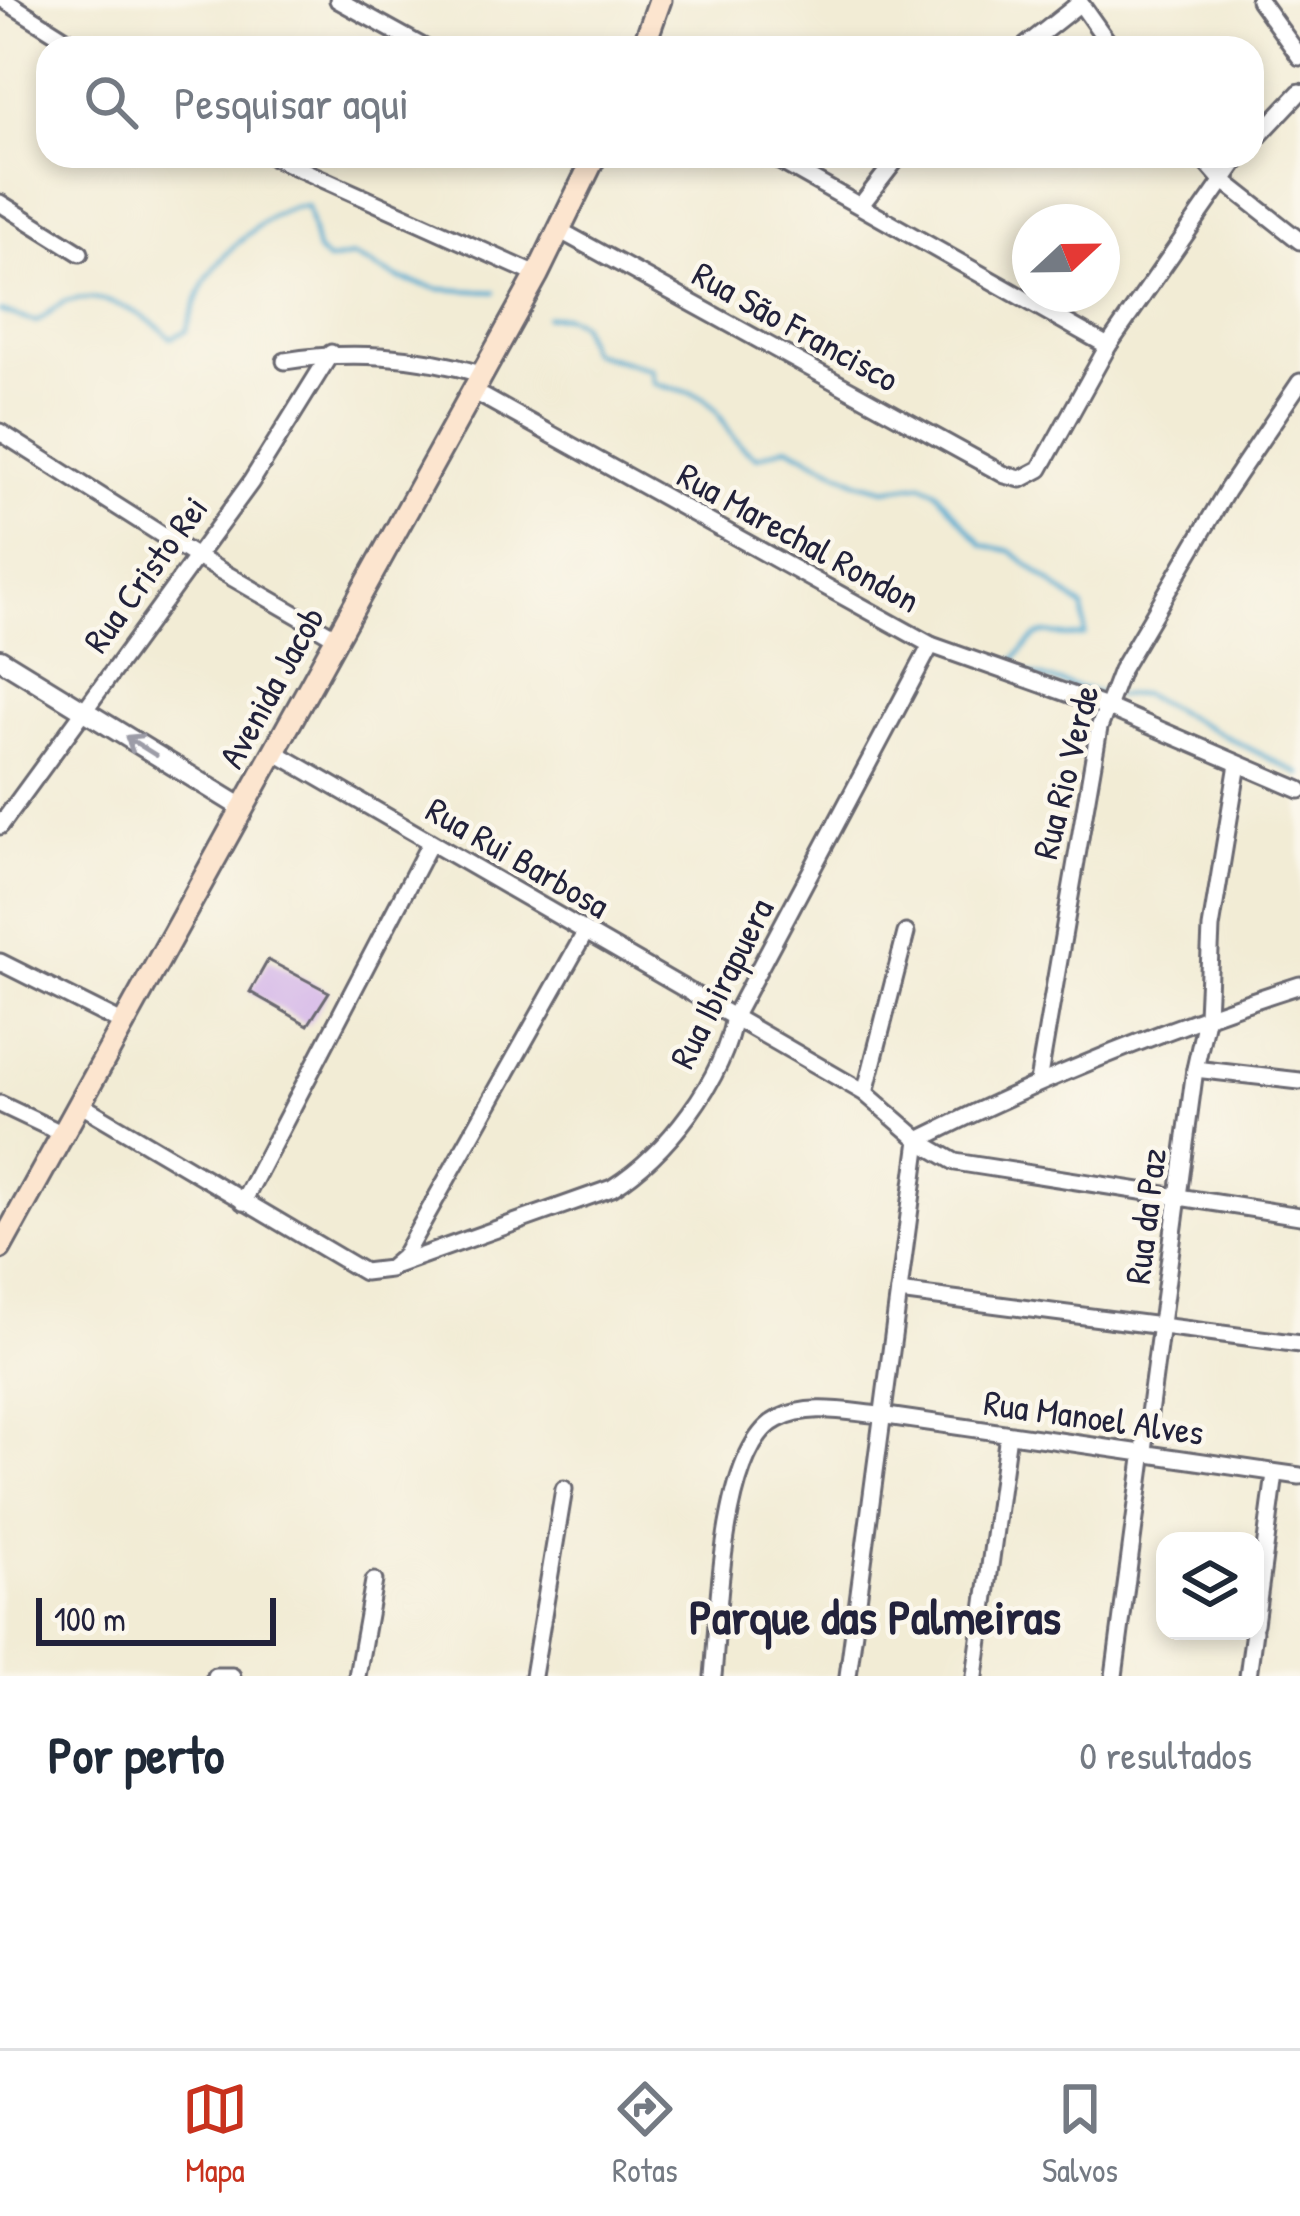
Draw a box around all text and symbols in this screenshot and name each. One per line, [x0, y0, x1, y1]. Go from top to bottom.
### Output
search box [36, 36, 1264, 168]
icon: search [78, 69, 144, 135]
text: Pesquisar aqui [174, 72, 409, 133]
north arrow [1012, 204, 1120, 312]
street label: Rua São Francisco [684, 249, 908, 402]
street label: Rua Marechal Rondon [669, 450, 929, 623]
street label: Rua Cristo Rei [71, 485, 218, 662]
street label: Avenida Jacob [206, 597, 335, 776]
street label: Rua Rio Verde [1019, 680, 1110, 864]
one-way arrow [125, 734, 159, 758]
street label: Rua Rui Barbosa [418, 784, 619, 929]
street label: Rua Ibirapuera [657, 889, 784, 1076]
street label: Rua da Paz [1112, 1145, 1177, 1287]
street label: Rua Manoel Alves [981, 1377, 1207, 1456]
map controls [1156, 1532, 1264, 1640]
button: layers [1156, 1532, 1264, 1640]
district label: Parque das Palmeiras [689, 1584, 1061, 1650]
scale bar [36, 1592, 276, 1645]
text: 100 m [54, 1597, 126, 1641]
text: Por perto [48, 1720, 224, 1789]
text: 0 resultados [1079, 1728, 1252, 1781]
tab: Mapa [182, 2076, 248, 2192]
tab: Rotas [612, 2076, 678, 2192]
tab: Salvos [1042, 2076, 1118, 2192]

